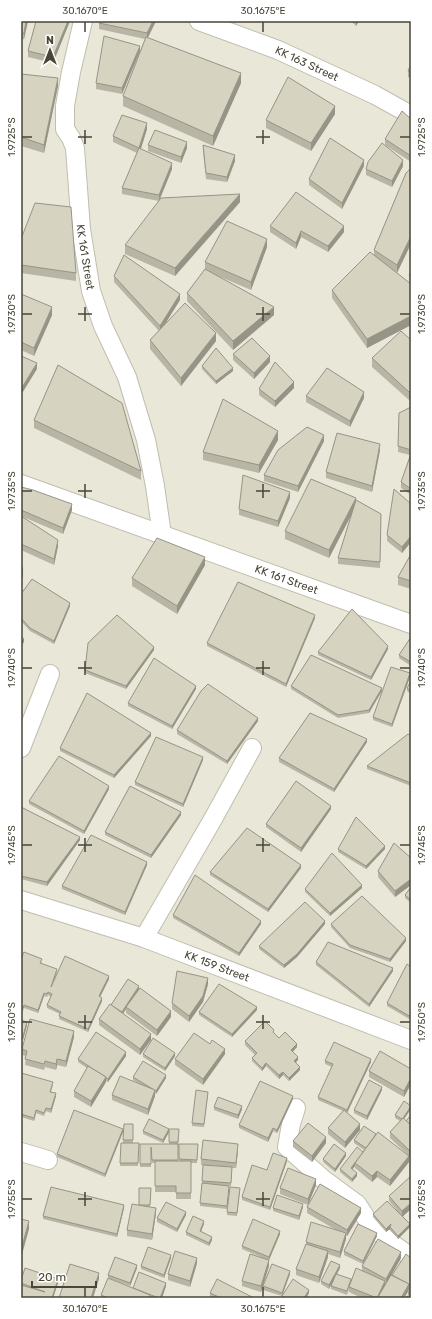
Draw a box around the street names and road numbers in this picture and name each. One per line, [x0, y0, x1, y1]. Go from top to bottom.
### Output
street label: KK 163 Street [273, 44, 341, 84]
street label: KK 161 Street [74, 224, 97, 291]
street label: KK 161 Street [253, 562, 320, 597]
street label: KK 159 Street [183, 948, 252, 985]

